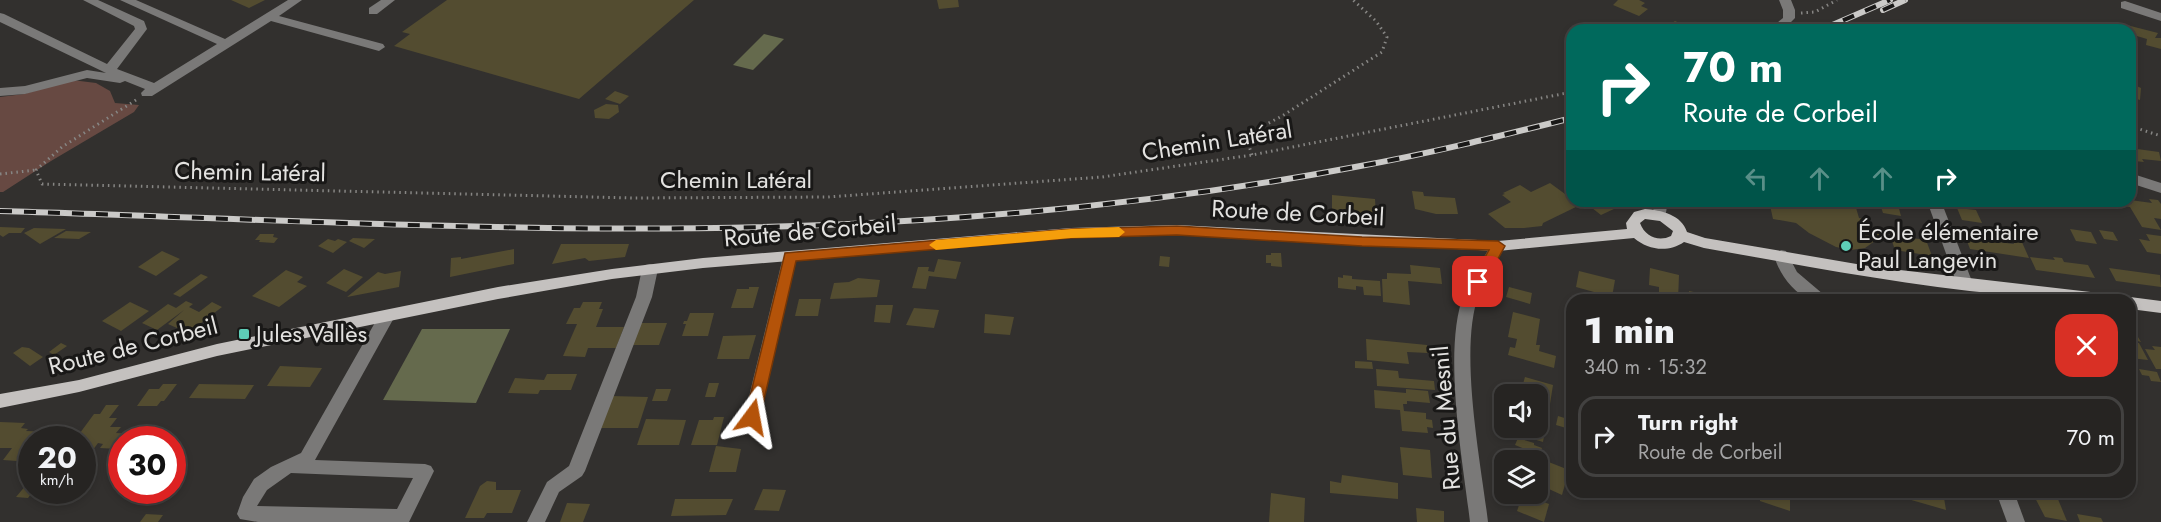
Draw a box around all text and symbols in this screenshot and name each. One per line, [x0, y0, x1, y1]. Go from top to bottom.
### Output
text: 70 m [1683, 37, 1783, 98]
icon: right [1584, 48, 1662, 126]
text: Route de Corbeil [1683, 93, 1878, 132]
street label: Chemin Latéral [1139, 111, 1295, 170]
street label: Chemin Latéral [174, 153, 326, 190]
street label: Chemin Latéral [660, 162, 812, 197]
icon: left [1740, 162, 1773, 195]
icon: ahead [1803, 162, 1836, 195]
icon: ahead [1866, 162, 1899, 195]
icon: right [1929, 162, 1962, 195]
street label: Route de Corbeil [1211, 190, 1385, 235]
street label: Route de Corbeil [722, 206, 898, 255]
place label: École élémentaire Paul Langevin [1858, 214, 2039, 277]
marker: École élémentaire Paul Langevin [1839, 239, 1853, 253]
pin [1452, 256, 1503, 307]
icon: arrive [1461, 265, 1494, 298]
text: 1 min [1584, 304, 1675, 356]
street label: Route de Corbeil [45, 308, 221, 383]
button: close [2055, 314, 2118, 377]
place label: Jules Vallès [253, 316, 367, 351]
marker: Jules Vallès [237, 327, 251, 341]
street label: Rue du Mesnil [1422, 344, 1469, 492]
text: 340 m · 15:32 [1584, 353, 1707, 382]
map controls [1494, 384, 1548, 504]
button: sound [1494, 384, 1548, 438]
position arrow [720, 385, 784, 449]
text: Turn right [1638, 406, 1738, 438]
icon: right [1587, 420, 1620, 453]
text: 70 m [2066, 421, 2115, 453]
speed limit sign: 30 [108, 426, 186, 504]
text: 20 [37, 436, 77, 479]
text: Route de Corbeil [1638, 438, 1782, 467]
button: layers [1494, 450, 1548, 504]
text: km/h [40, 469, 74, 491]

